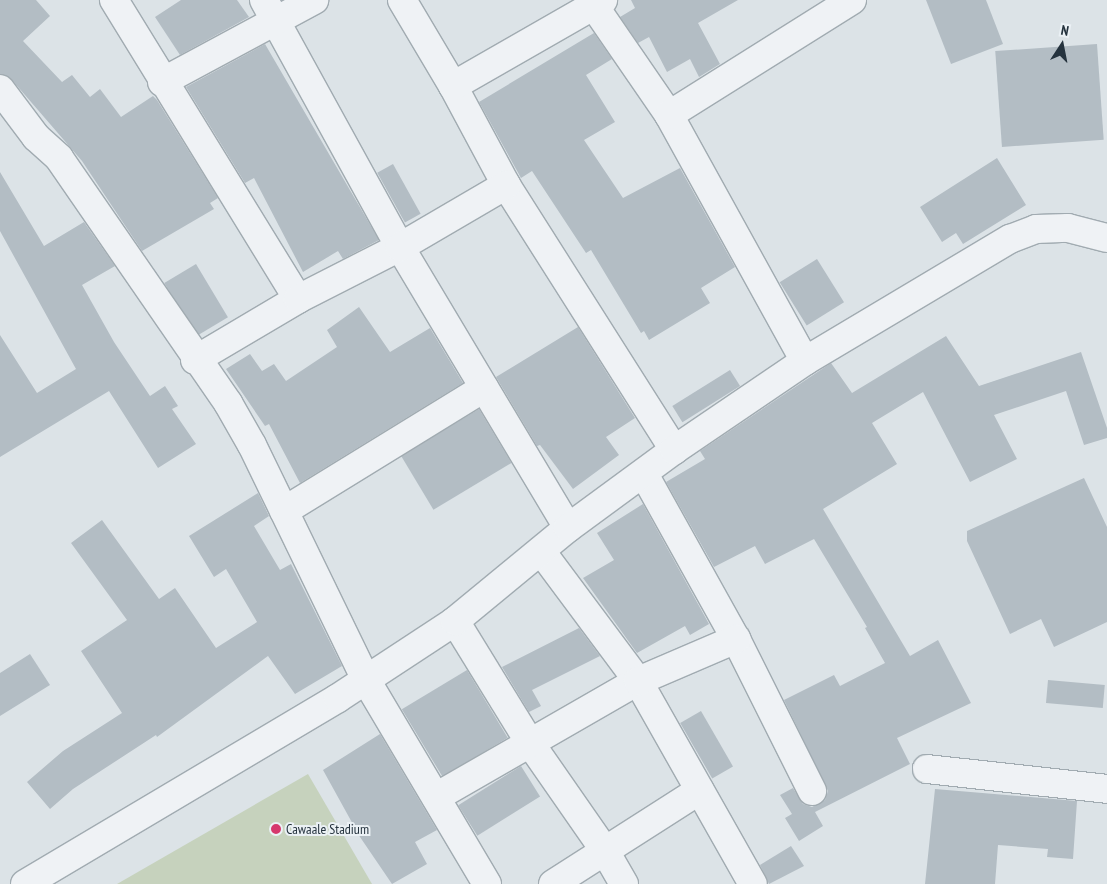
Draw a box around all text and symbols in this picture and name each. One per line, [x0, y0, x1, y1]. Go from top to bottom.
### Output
north arrow [1037, 20, 1087, 70]
text: N [1059, 21, 1070, 40]
place label: Cawaale Stadium [286, 821, 369, 837]
marker: Cawaale Stadium [270, 823, 282, 835]

